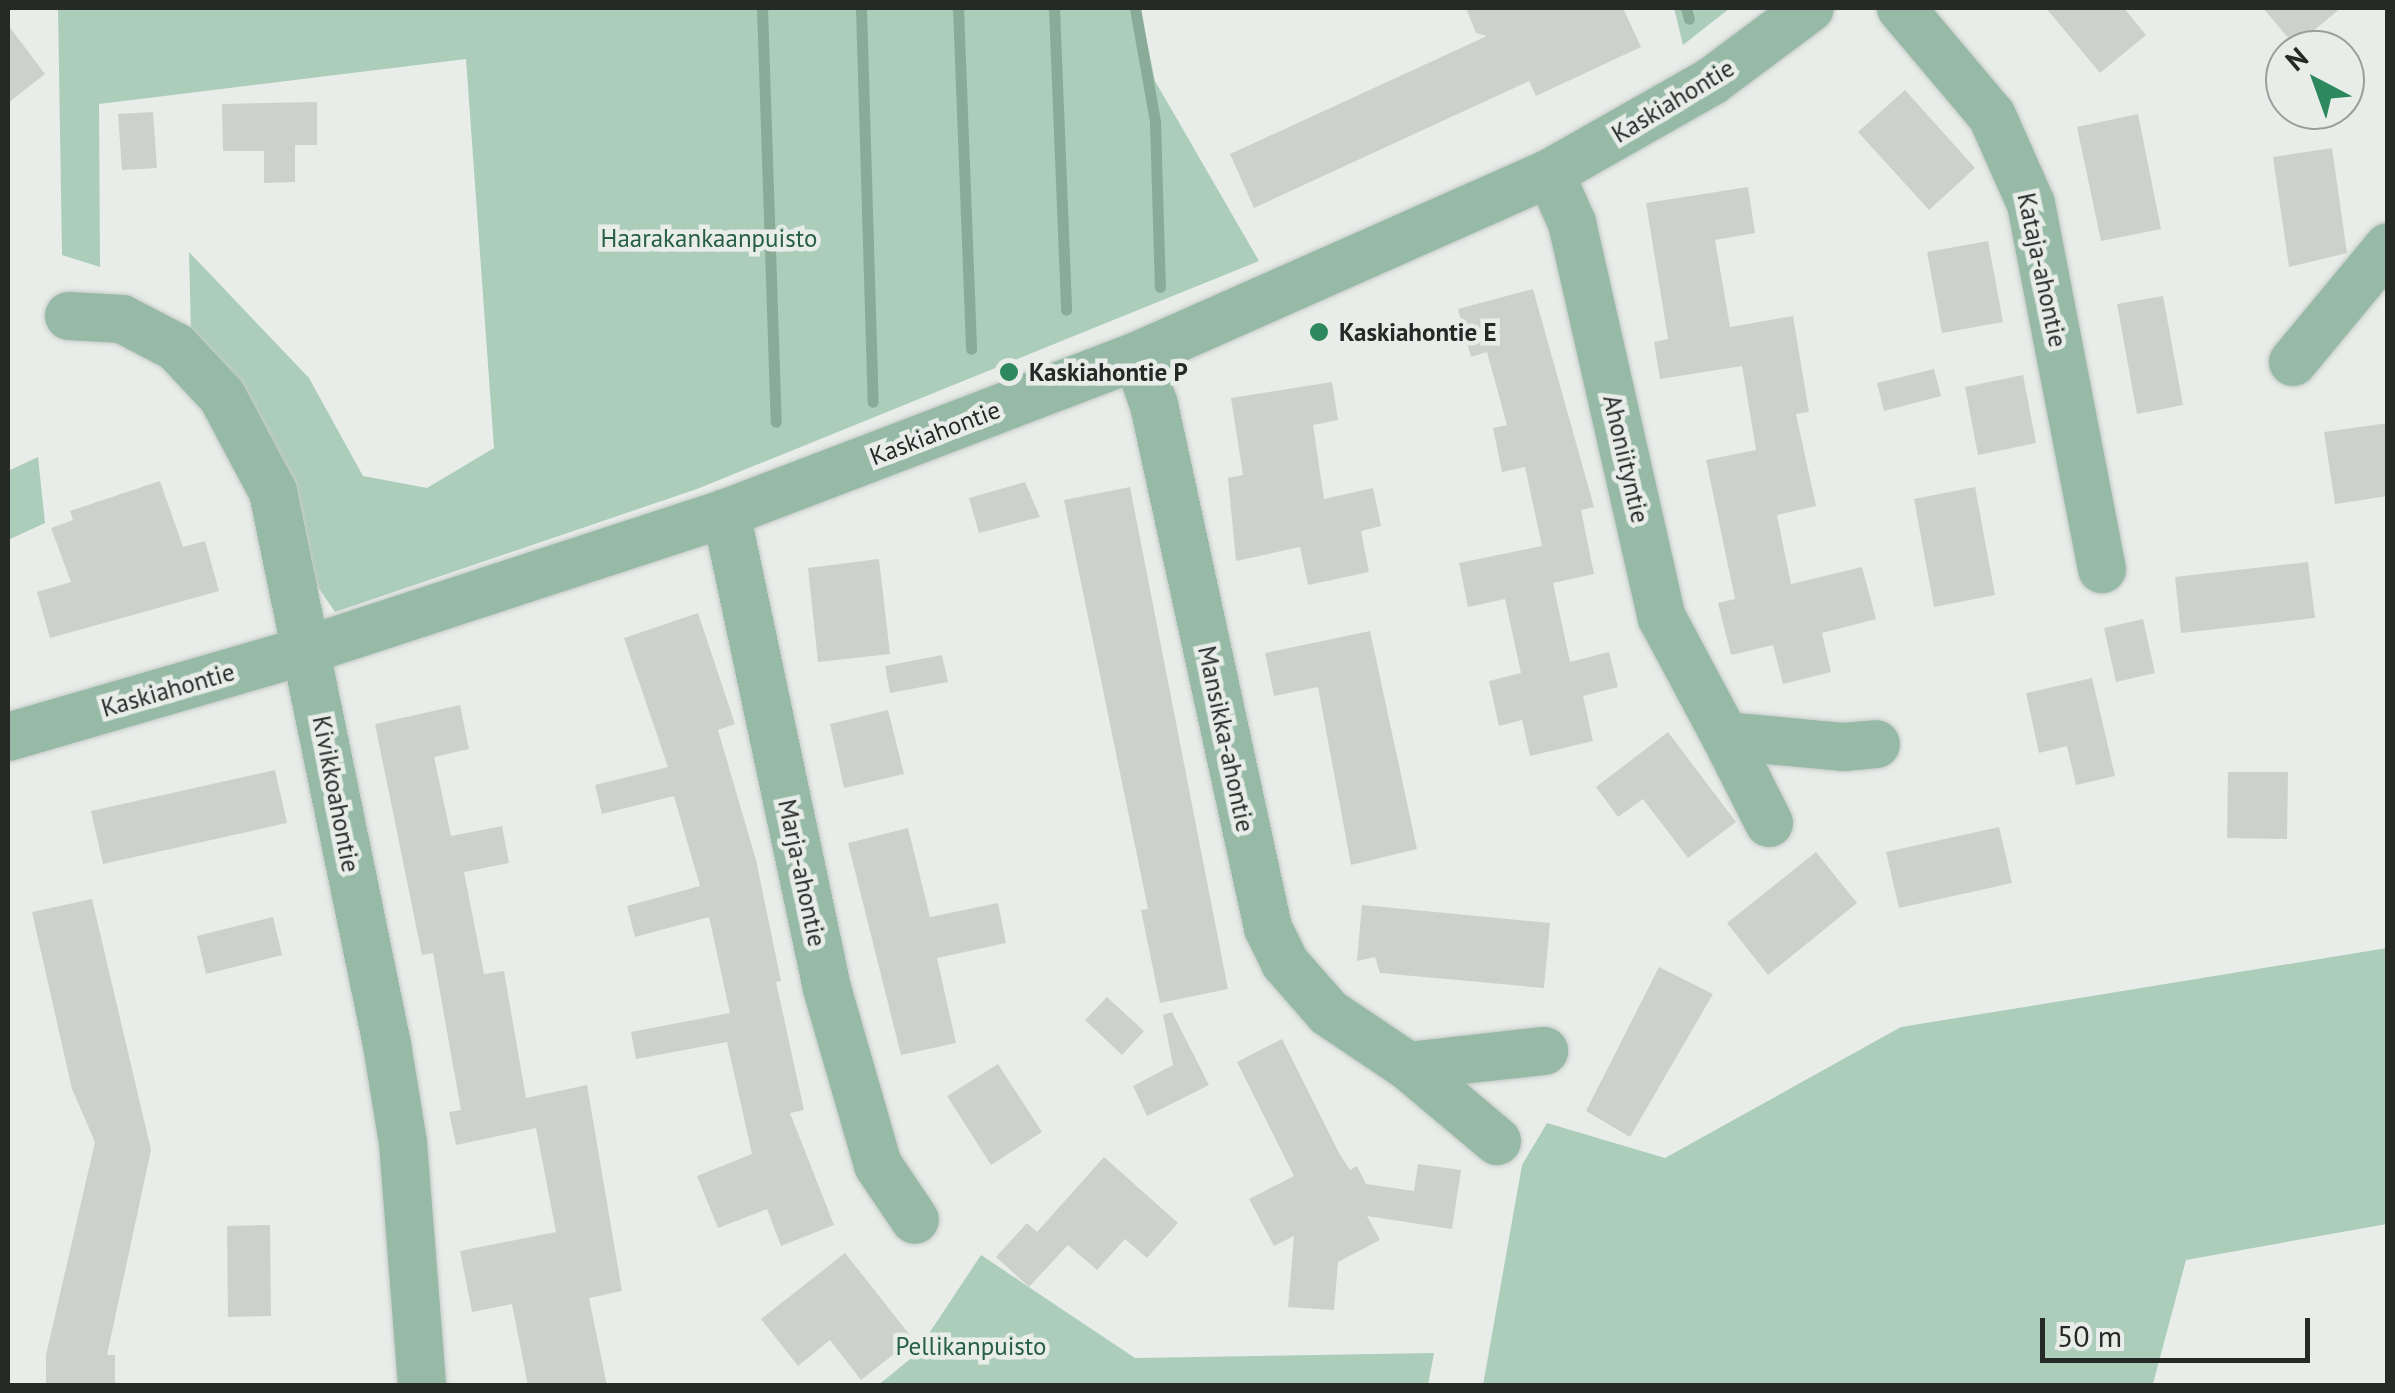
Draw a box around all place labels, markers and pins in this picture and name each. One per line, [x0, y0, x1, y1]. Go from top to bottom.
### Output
place label: Kaskiahontie E [1339, 317, 1497, 347]
marker: Kaskiahontie E [1308, 321, 1330, 343]
place label: Kaskiahontie P [1029, 357, 1188, 387]
marker: Kaskiahontie P [998, 361, 1020, 383]

